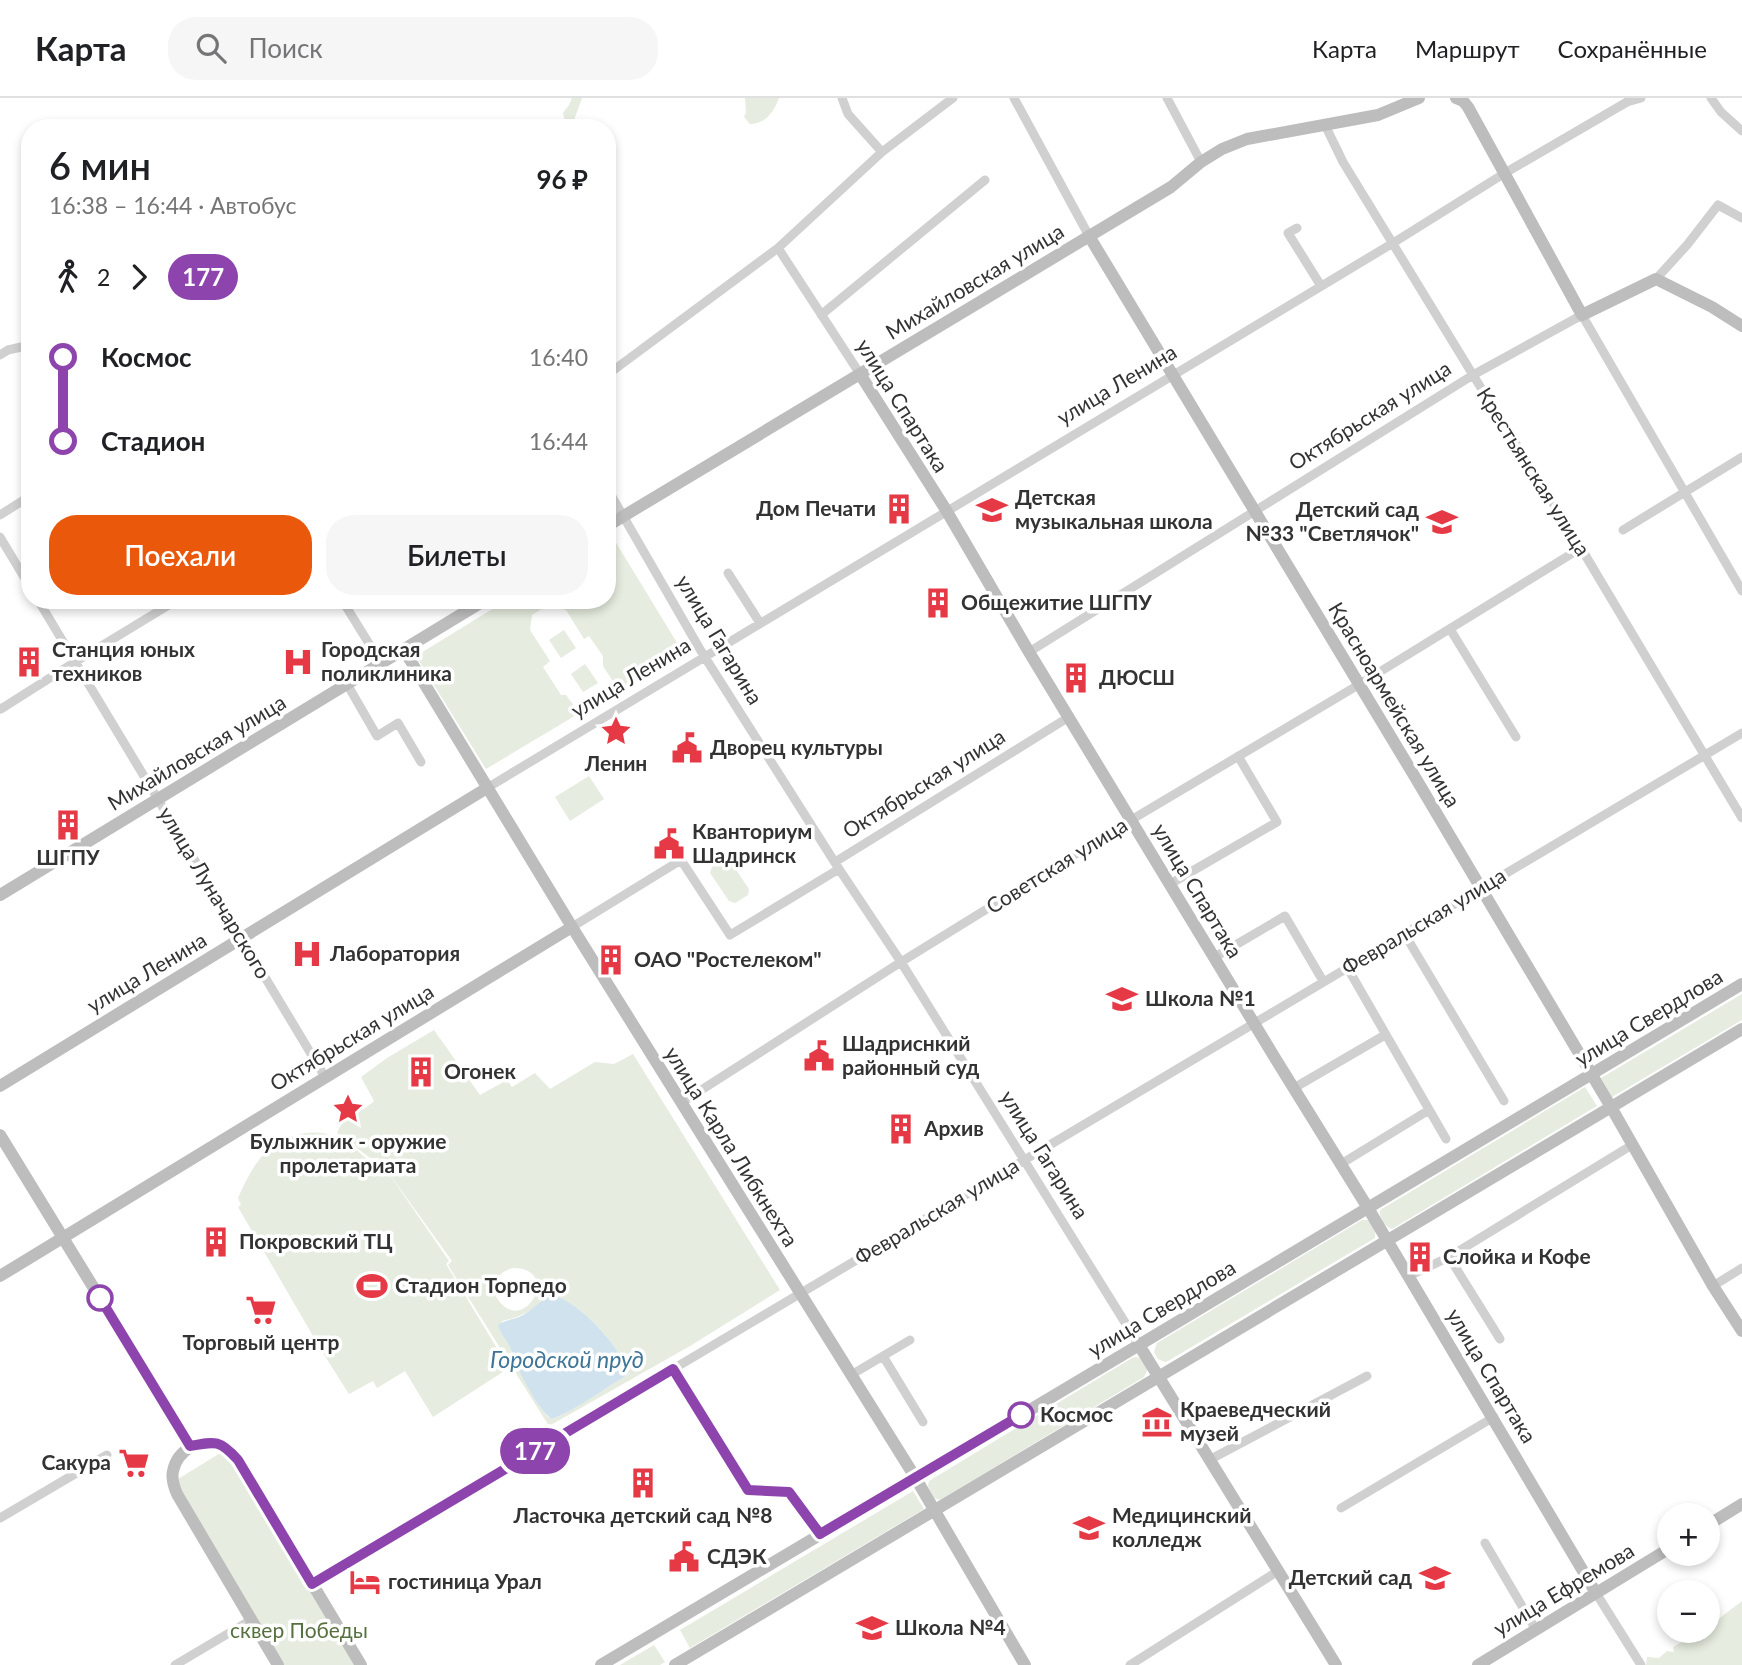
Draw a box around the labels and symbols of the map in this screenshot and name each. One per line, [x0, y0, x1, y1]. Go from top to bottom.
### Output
street label: Михайловская улица [881, 218, 1068, 344]
street label: улица Спартака [852, 334, 954, 477]
street label: улица Ленина [1052, 338, 1180, 429]
street label: Октябрьская улица [1284, 355, 1455, 475]
street label: Крестьянская улица [1472, 382, 1596, 560]
place label: Детская музыкальная школа [1015, 484, 1213, 533]
building icon: Дом Печати [882, 492, 916, 526]
school or university icon: Детская музыкальная школа [975, 493, 1009, 527]
place label: Дом Печати [756, 495, 876, 520]
place label: Детский сад №33 "Светлячок" [1245, 496, 1419, 545]
school or university icon: Детский сад №33 "Светлячок" [1425, 505, 1459, 539]
street label: улица Гагарина [672, 570, 769, 708]
building icon: Общежитие ШГПУ [921, 586, 955, 620]
place label: Общежитие ШГПУ [961, 589, 1152, 614]
street label: Красноармейская улица [1324, 597, 1466, 811]
street label: улица Ленина [566, 631, 694, 722]
place label: Станция юных техников [52, 636, 195, 685]
place label: Городская поликлиника [321, 636, 452, 685]
building icon: Станция юных техников [12, 645, 46, 679]
hospital icon: Городская поликлиника [281, 645, 315, 679]
building icon: ДЮСШ [1059, 661, 1093, 695]
place label: ДЮСШ [1099, 664, 1175, 689]
street label: Михайловская улица [103, 689, 290, 815]
place icon: Ленин [599, 714, 633, 748]
street label: Октябрьская улица [838, 723, 1009, 843]
public building icon: Дворец культуры [670, 731, 704, 765]
place label: Дворец культуры [710, 734, 883, 759]
place label: Ленин [584, 750, 647, 775]
street label: улица Луначарского [154, 802, 277, 983]
building icon: ШГПУ [51, 808, 85, 842]
street label: Советская улица [981, 811, 1131, 918]
place label: Кванториум Шадринск [692, 818, 812, 867]
street label: улица Спартака [1148, 818, 1248, 962]
public building icon: Кванториум Шадринск [652, 827, 686, 861]
place label: ШГПУ [36, 844, 100, 869]
street label: Февральская улица [1337, 862, 1510, 980]
street label: улица Ленина [82, 926, 210, 1017]
hospital icon: Лаборатория [290, 937, 324, 971]
place label: Лаборатория [329, 940, 460, 965]
building icon: ОАО "Ростелеком" [594, 943, 628, 977]
place label: ОАО "Ростелеком" [634, 946, 822, 971]
street label: улица Свердлова [1570, 963, 1727, 1071]
street label: Октябрьская улица [265, 978, 438, 1095]
school or university icon: Школа №1 [1105, 982, 1139, 1016]
place label: Школа №1 [1145, 985, 1256, 1010]
place label: Шадриснкий районный суд [842, 1030, 979, 1079]
public building icon: Шадриснкий районный суд [802, 1039, 836, 1073]
street label: улица Карла Либкнехта [660, 1042, 804, 1251]
building icon: Огонек [404, 1055, 438, 1089]
place label: Огонек [444, 1058, 517, 1083]
street label: улица Гагарина [996, 1085, 1095, 1223]
place icon: Булыжник - оружие пролетариата [331, 1092, 365, 1126]
building icon: Архив [884, 1112, 918, 1146]
place label: Архив [923, 1115, 984, 1140]
place label: Булыжник - оружие пролетариата [249, 1128, 447, 1177]
street label: Февральская улица [850, 1152, 1023, 1270]
building icon: Покровский ТЦ [199, 1225, 233, 1259]
place label: Покровский ТЦ [239, 1228, 393, 1253]
building icon: Слойка и Кофе [1403, 1240, 1437, 1274]
place label: Слойка и Кофе [1443, 1243, 1591, 1268]
street label: улица Свердлова [1083, 1254, 1240, 1362]
sports icon: Стадион Торпедо [355, 1269, 389, 1303]
place label: Стадион Торпедо [395, 1272, 567, 1297]
unlabelled marker [87, 1285, 113, 1311]
supermarket icon: Торговый центр [244, 1293, 278, 1327]
street label: улица Спартака [1442, 1303, 1542, 1447]
place label: Торговый центр [183, 1329, 339, 1354]
water label: Городской пруд [490, 1345, 644, 1373]
place label: Краеведческий музей [1180, 1396, 1331, 1445]
place label: Космос [1040, 1401, 1113, 1426]
marker: Космос [1008, 1402, 1034, 1428]
museum icon: Краеведческий музей [1140, 1405, 1174, 1439]
line badge: 177 [495, 1428, 575, 1474]
supermarket icon: Сакура [117, 1446, 151, 1480]
place label: Сакура [41, 1449, 111, 1474]
building icon: Ласточка детский сад №8 [626, 1466, 660, 1500]
place label: Ласточка детский сад №8 [513, 1502, 772, 1527]
place label: Медицинский колледж [1112, 1502, 1251, 1551]
school or university icon: Медицинский колледж [1072, 1511, 1106, 1545]
street label: улица Ефремова [1488, 1537, 1638, 1641]
public building icon: СДЭК [667, 1540, 701, 1574]
place label: СДЭК [707, 1543, 767, 1568]
school or university icon: Детский сад [1418, 1561, 1452, 1595]
place label: Детский сад [1289, 1564, 1412, 1589]
hotel icon: гостиница Урал [348, 1565, 382, 1599]
place label: гостиница Урал [388, 1568, 542, 1593]
school or university icon: Школа №4 [855, 1611, 889, 1645]
place label: Школа №4 [895, 1614, 1006, 1639]
park label: сквер Победы [230, 1617, 368, 1642]

